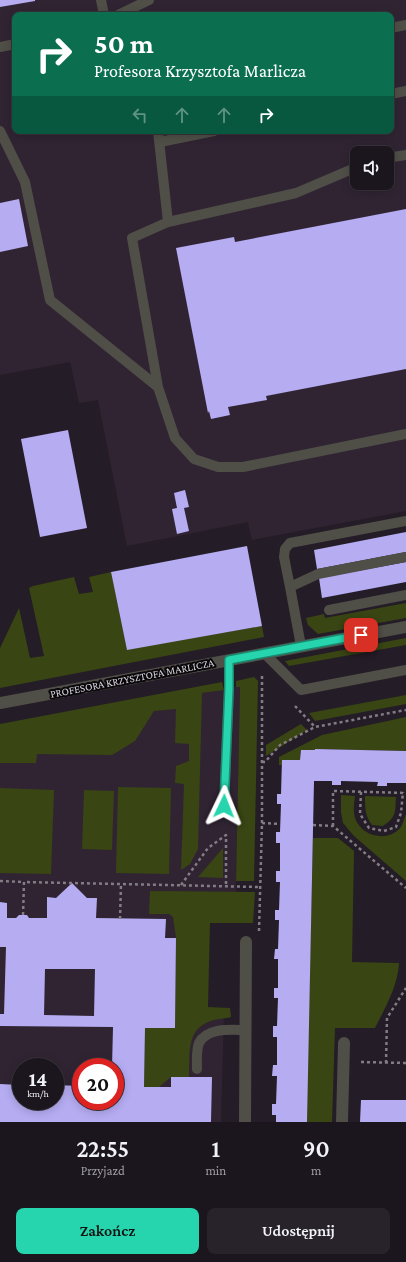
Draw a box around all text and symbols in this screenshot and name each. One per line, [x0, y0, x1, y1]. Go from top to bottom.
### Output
icon: right [28, 28, 80, 80]
text: 50 m [94, 28, 154, 59]
text: Profesora Krzysztofa Marlicza [94, 61, 306, 81]
icon: left [129, 104, 151, 126]
icon: ahead [171, 104, 193, 126]
icon: ahead [213, 104, 235, 126]
icon: right [255, 104, 277, 126]
map controls [350, 146, 394, 190]
button: sound [350, 146, 394, 190]
pin [344, 618, 378, 652]
icon: arrive [350, 624, 372, 646]
street label: PROFESORA KRZYSZTOFA MARLICZA [49, 656, 216, 700]
position arrow [203, 785, 245, 827]
speed limit sign: 20 [72, 1058, 124, 1110]
text: 14 [29, 1068, 47, 1090]
text: km/h [27, 1088, 49, 1099]
text: 22:55 [76, 1135, 129, 1162]
text: 1 [212, 1135, 220, 1162]
text: 90 [303, 1135, 330, 1162]
text: Przyjazd [81, 1163, 125, 1178]
text: min [205, 1163, 226, 1178]
text: m [311, 1163, 321, 1178]
button: Zakończ [16, 1208, 199, 1254]
button: Udostępnij [207, 1208, 390, 1254]

